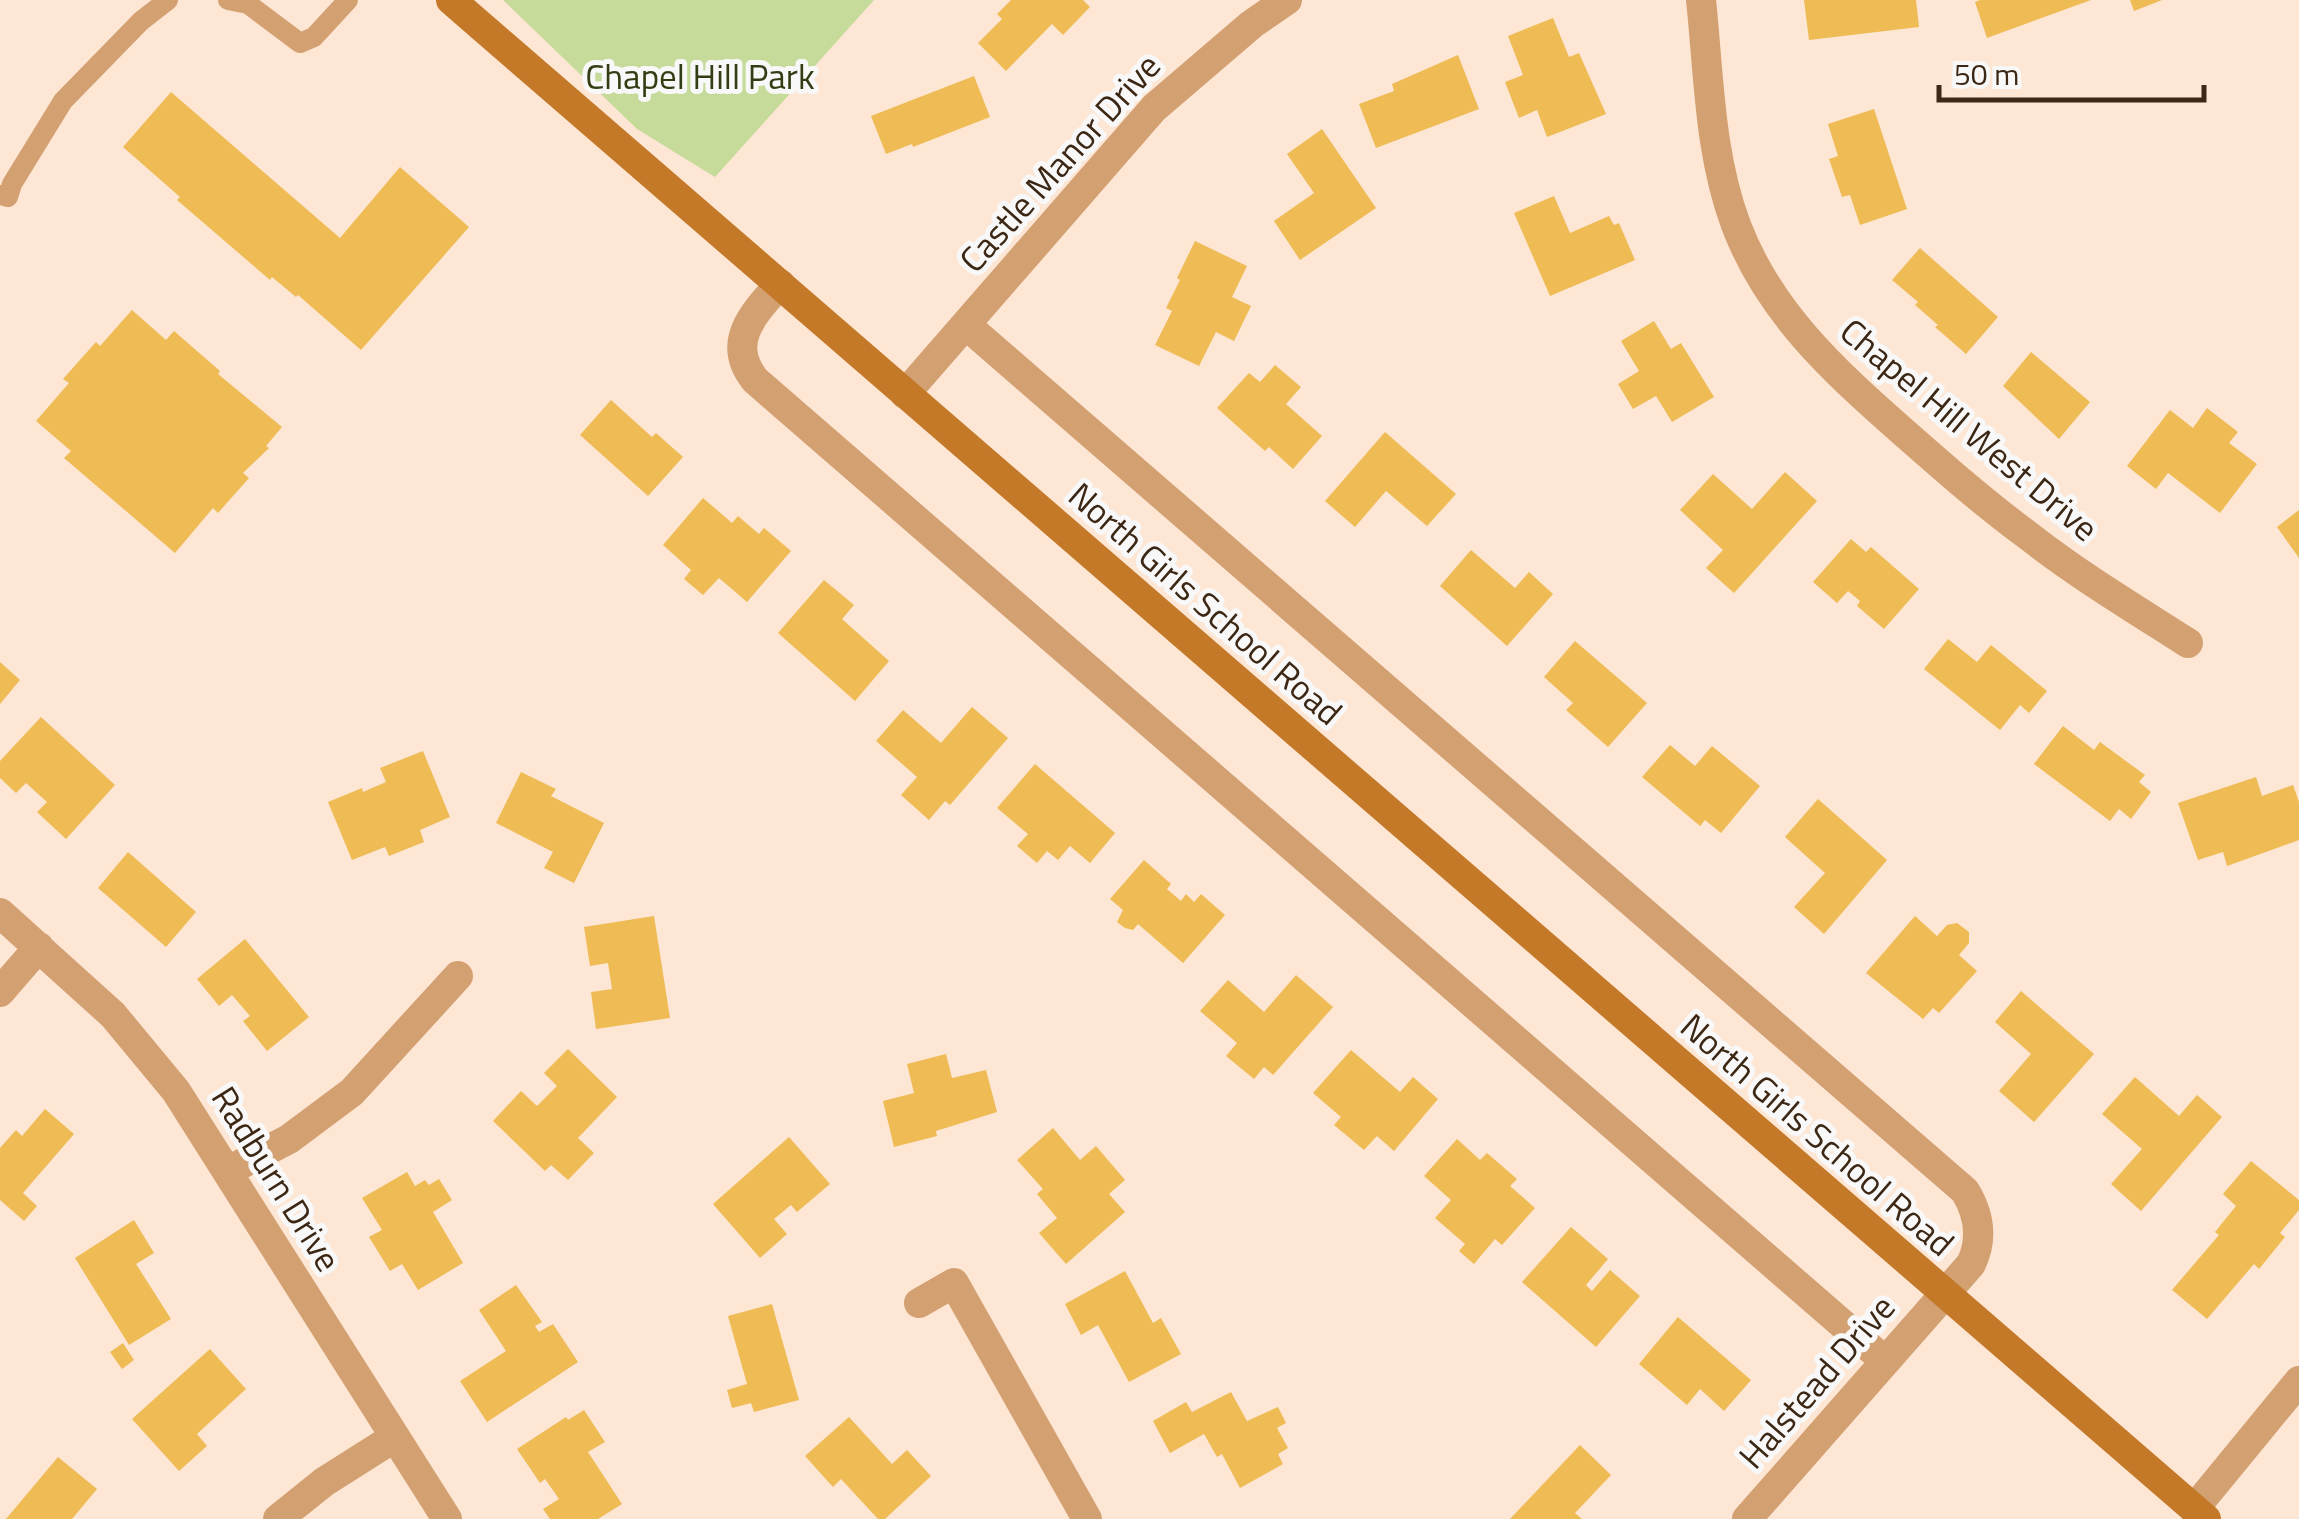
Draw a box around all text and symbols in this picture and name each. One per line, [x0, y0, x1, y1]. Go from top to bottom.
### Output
scale bar [1939, 40, 2204, 102]
street label: Castle Manor Drive [946, 41, 1173, 284]
park label: Chapel Hill Park [585, 49, 815, 103]
text: 50 m [1954, 51, 2019, 97]
street label: Chapel Hill West Drive [1828, 305, 2111, 554]
street label: North Girls School Road [1057, 469, 1355, 738]
street label: North Girls School Road [1669, 1000, 1967, 1269]
street label: Radburn Drive [198, 1075, 355, 1282]
street label: Halstead Drive [1725, 1282, 1907, 1480]

